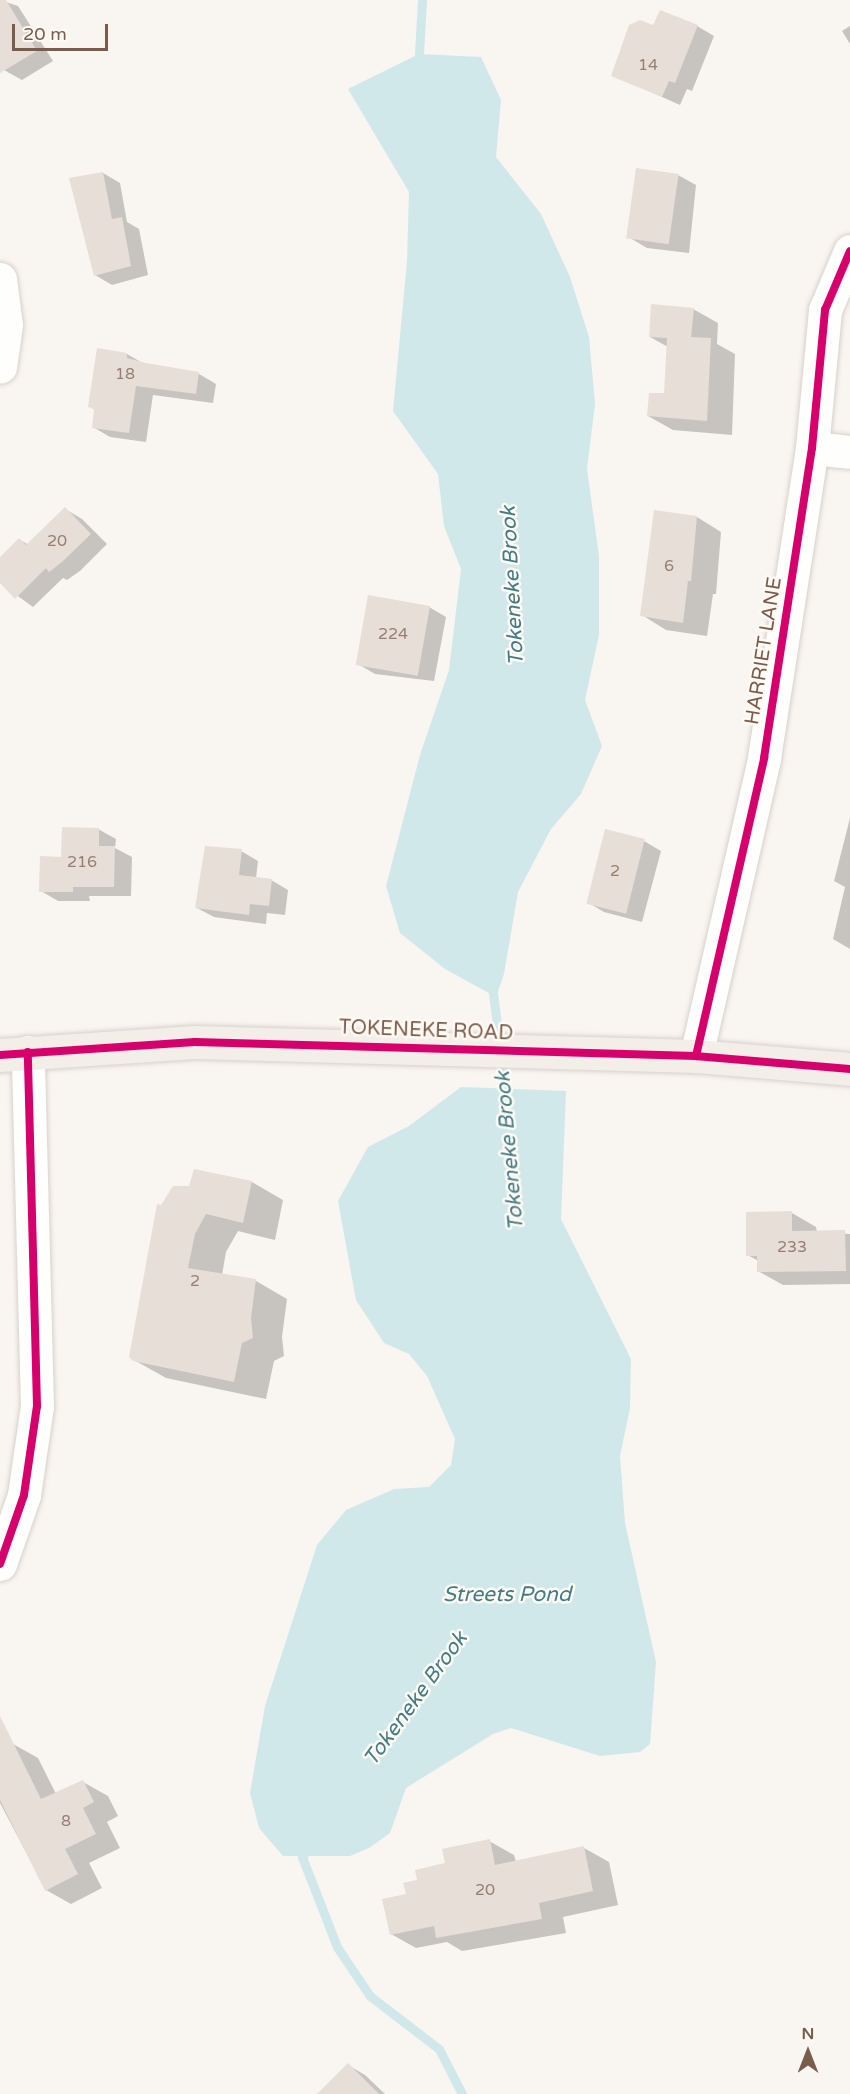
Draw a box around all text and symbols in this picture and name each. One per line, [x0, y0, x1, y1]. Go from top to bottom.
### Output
scale bar [15, 12, 111, 50]
text: 20 m [23, 23, 67, 45]
house number: 14 [638, 55, 658, 75]
house number: 18 [115, 364, 135, 384]
water label: Tokeneke Brook [496, 506, 530, 666]
house number: 20 [47, 531, 67, 551]
house number: 6 [664, 556, 674, 576]
street label: HARRIET LANE [740, 575, 788, 727]
house number: 224 [378, 624, 408, 644]
house number: 216 [67, 852, 97, 872]
house number: 2 [610, 861, 620, 881]
street label: TOKENEKE ROAD [338, 1016, 514, 1046]
water label: Tokeneke Brook [490, 1070, 530, 1232]
house number: 233 [777, 1237, 807, 1257]
house number: 2 [190, 1271, 200, 1291]
water label: Streets Pond [443, 1582, 571, 1608]
water label: Tokeneke Brook [359, 1627, 473, 1771]
house number: 8 [61, 1811, 71, 1831]
house number: 20 [475, 1880, 495, 1900]
north arrow [778, 2022, 838, 2082]
text: N [802, 2024, 814, 2044]

